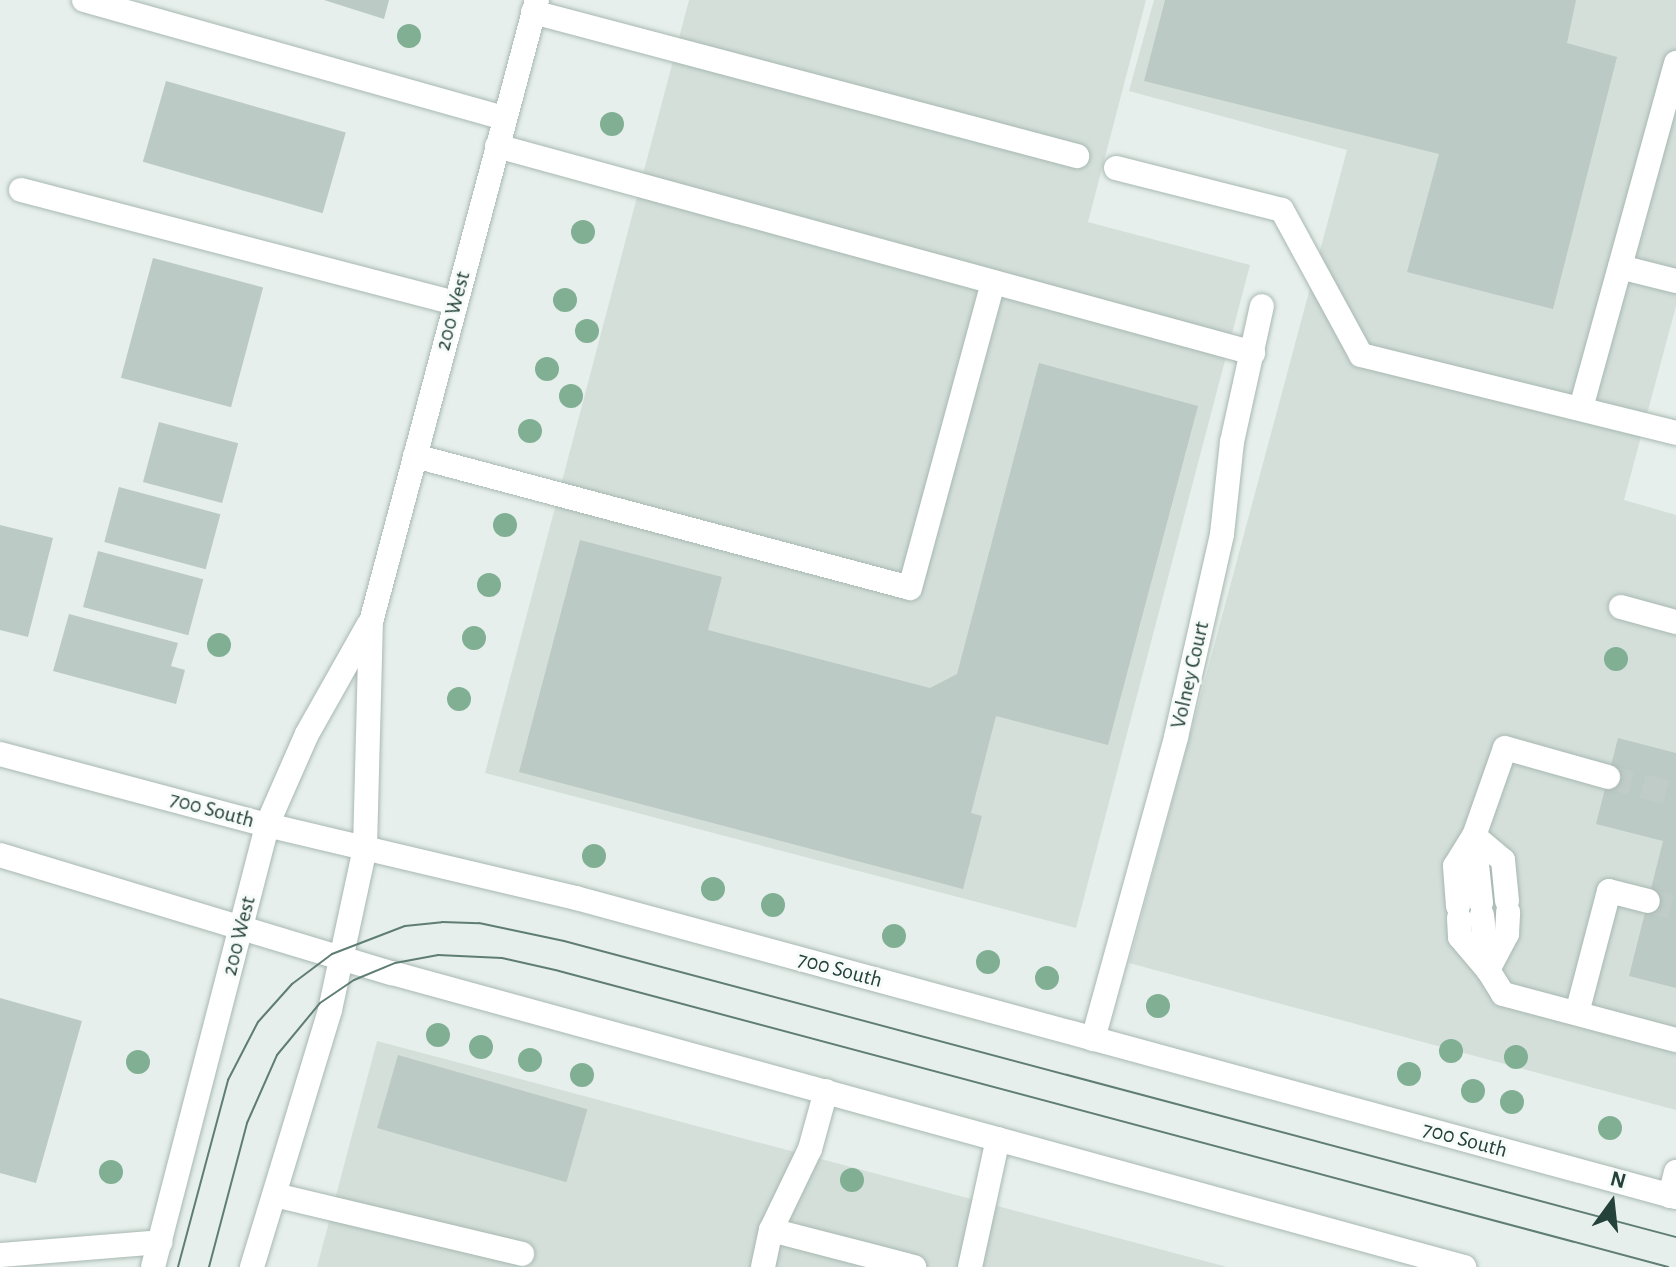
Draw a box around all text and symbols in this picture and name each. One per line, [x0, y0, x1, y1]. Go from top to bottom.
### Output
street label: 200 West [430, 269, 476, 353]
street label: Volney Court [1165, 619, 1215, 731]
street label: 700 South [167, 786, 257, 834]
street label: 200 West [216, 894, 262, 978]
street label: 700 South [795, 946, 885, 994]
street label: 700 South [1420, 1116, 1510, 1164]
north arrow [1572, 1163, 1652, 1243]
text: N [1608, 1167, 1628, 1192]

